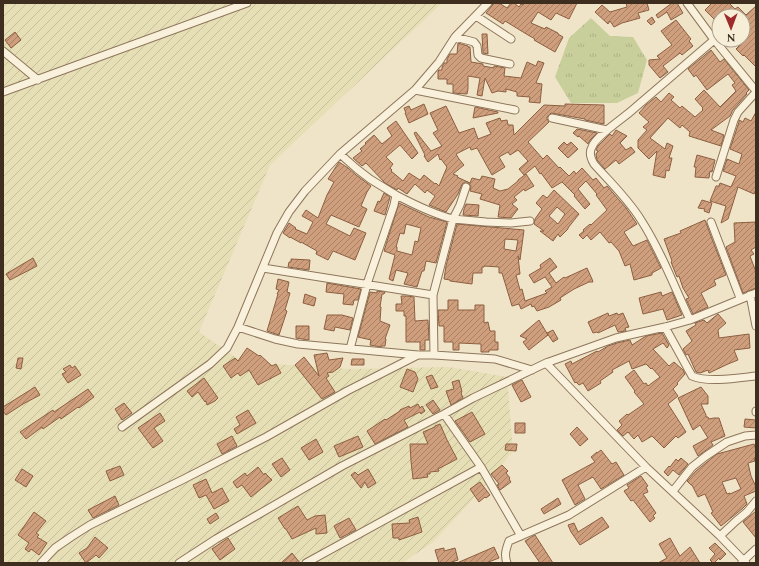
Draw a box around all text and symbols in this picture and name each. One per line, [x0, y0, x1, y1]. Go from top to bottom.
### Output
north arrow [711, 8, 751, 48]
text: N [727, 29, 736, 46]

